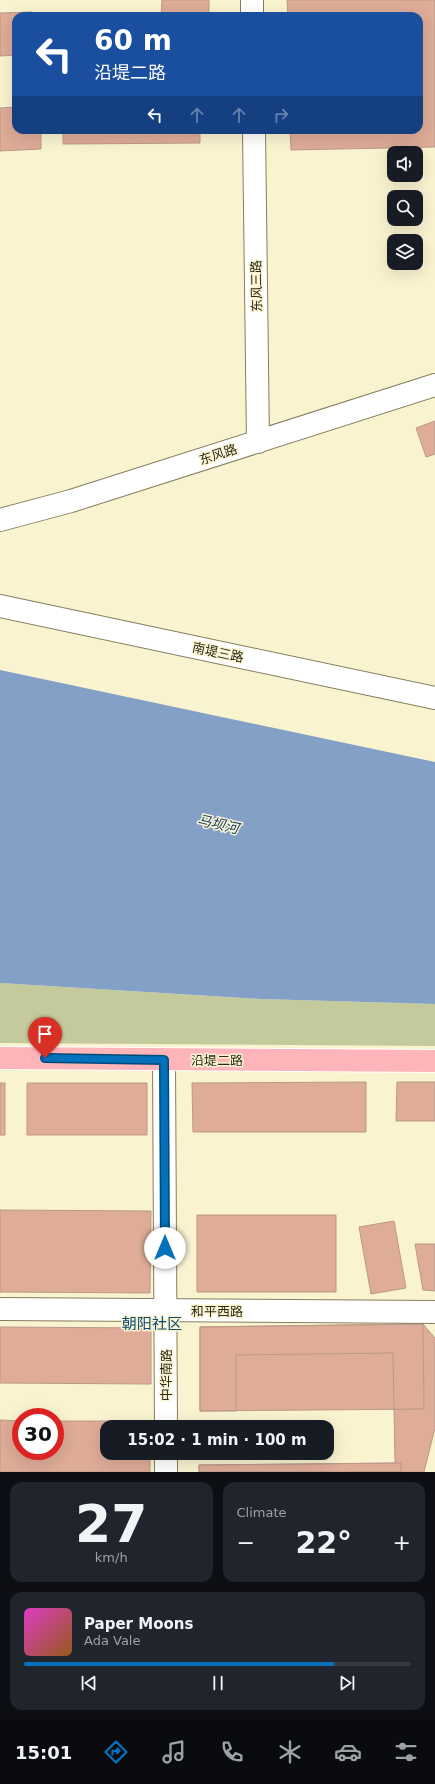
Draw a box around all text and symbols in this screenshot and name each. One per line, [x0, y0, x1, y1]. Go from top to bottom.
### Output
text: 60 m [94, 24, 172, 57]
icon: left [28, 28, 80, 80]
text: 沿堤二路 [94, 62, 166, 83]
icon: left [144, 104, 166, 126]
icon: ahead [186, 104, 208, 126]
icon: ahead [228, 104, 250, 126]
icon: right [270, 104, 292, 126]
map controls [387, 146, 423, 270]
button: sound [387, 146, 423, 182]
button: search [387, 190, 423, 226]
button: layers [387, 234, 423, 270]
street label: 东风三路 [249, 260, 264, 312]
street label: 东风路 [197, 441, 239, 468]
street label: 南堤三路 [191, 640, 245, 665]
water label: 马坝河 [196, 811, 243, 837]
pin [28, 1017, 62, 1058]
icon: arrive [34, 1023, 56, 1045]
street label: 沿堤二路 [191, 1053, 243, 1068]
position arrow [144, 1227, 186, 1269]
street label: 和平西路 [191, 1304, 243, 1319]
district label: 朝阳社区 [122, 1315, 182, 1333]
street label: 中华南路 [159, 1349, 174, 1401]
speed limit sign: 30 [12, 1408, 64, 1460]
text: 15:02 · 1 min · 100 m [127, 1431, 307, 1449]
text: 27 [75, 1494, 147, 1554]
text: Climate [237, 1505, 287, 1520]
text: 22° [295, 1525, 352, 1560]
text: − [237, 1530, 255, 1555]
text: + [393, 1530, 411, 1555]
text: km/h [95, 1550, 128, 1565]
text: Paper Moons [84, 1615, 193, 1633]
text: Ada Vale [84, 1633, 140, 1648]
icon: previous [78, 1672, 100, 1694]
icon: pause [207, 1672, 229, 1694]
icon: next [336, 1672, 358, 1694]
icon: directions [102, 1738, 130, 1766]
icon: music [160, 1738, 188, 1766]
icon: phone [218, 1738, 246, 1766]
icon: climate [276, 1738, 304, 1766]
icon: car [334, 1738, 362, 1766]
icon: filters [392, 1738, 420, 1766]
text: 15:01 [15, 1742, 72, 1763]

